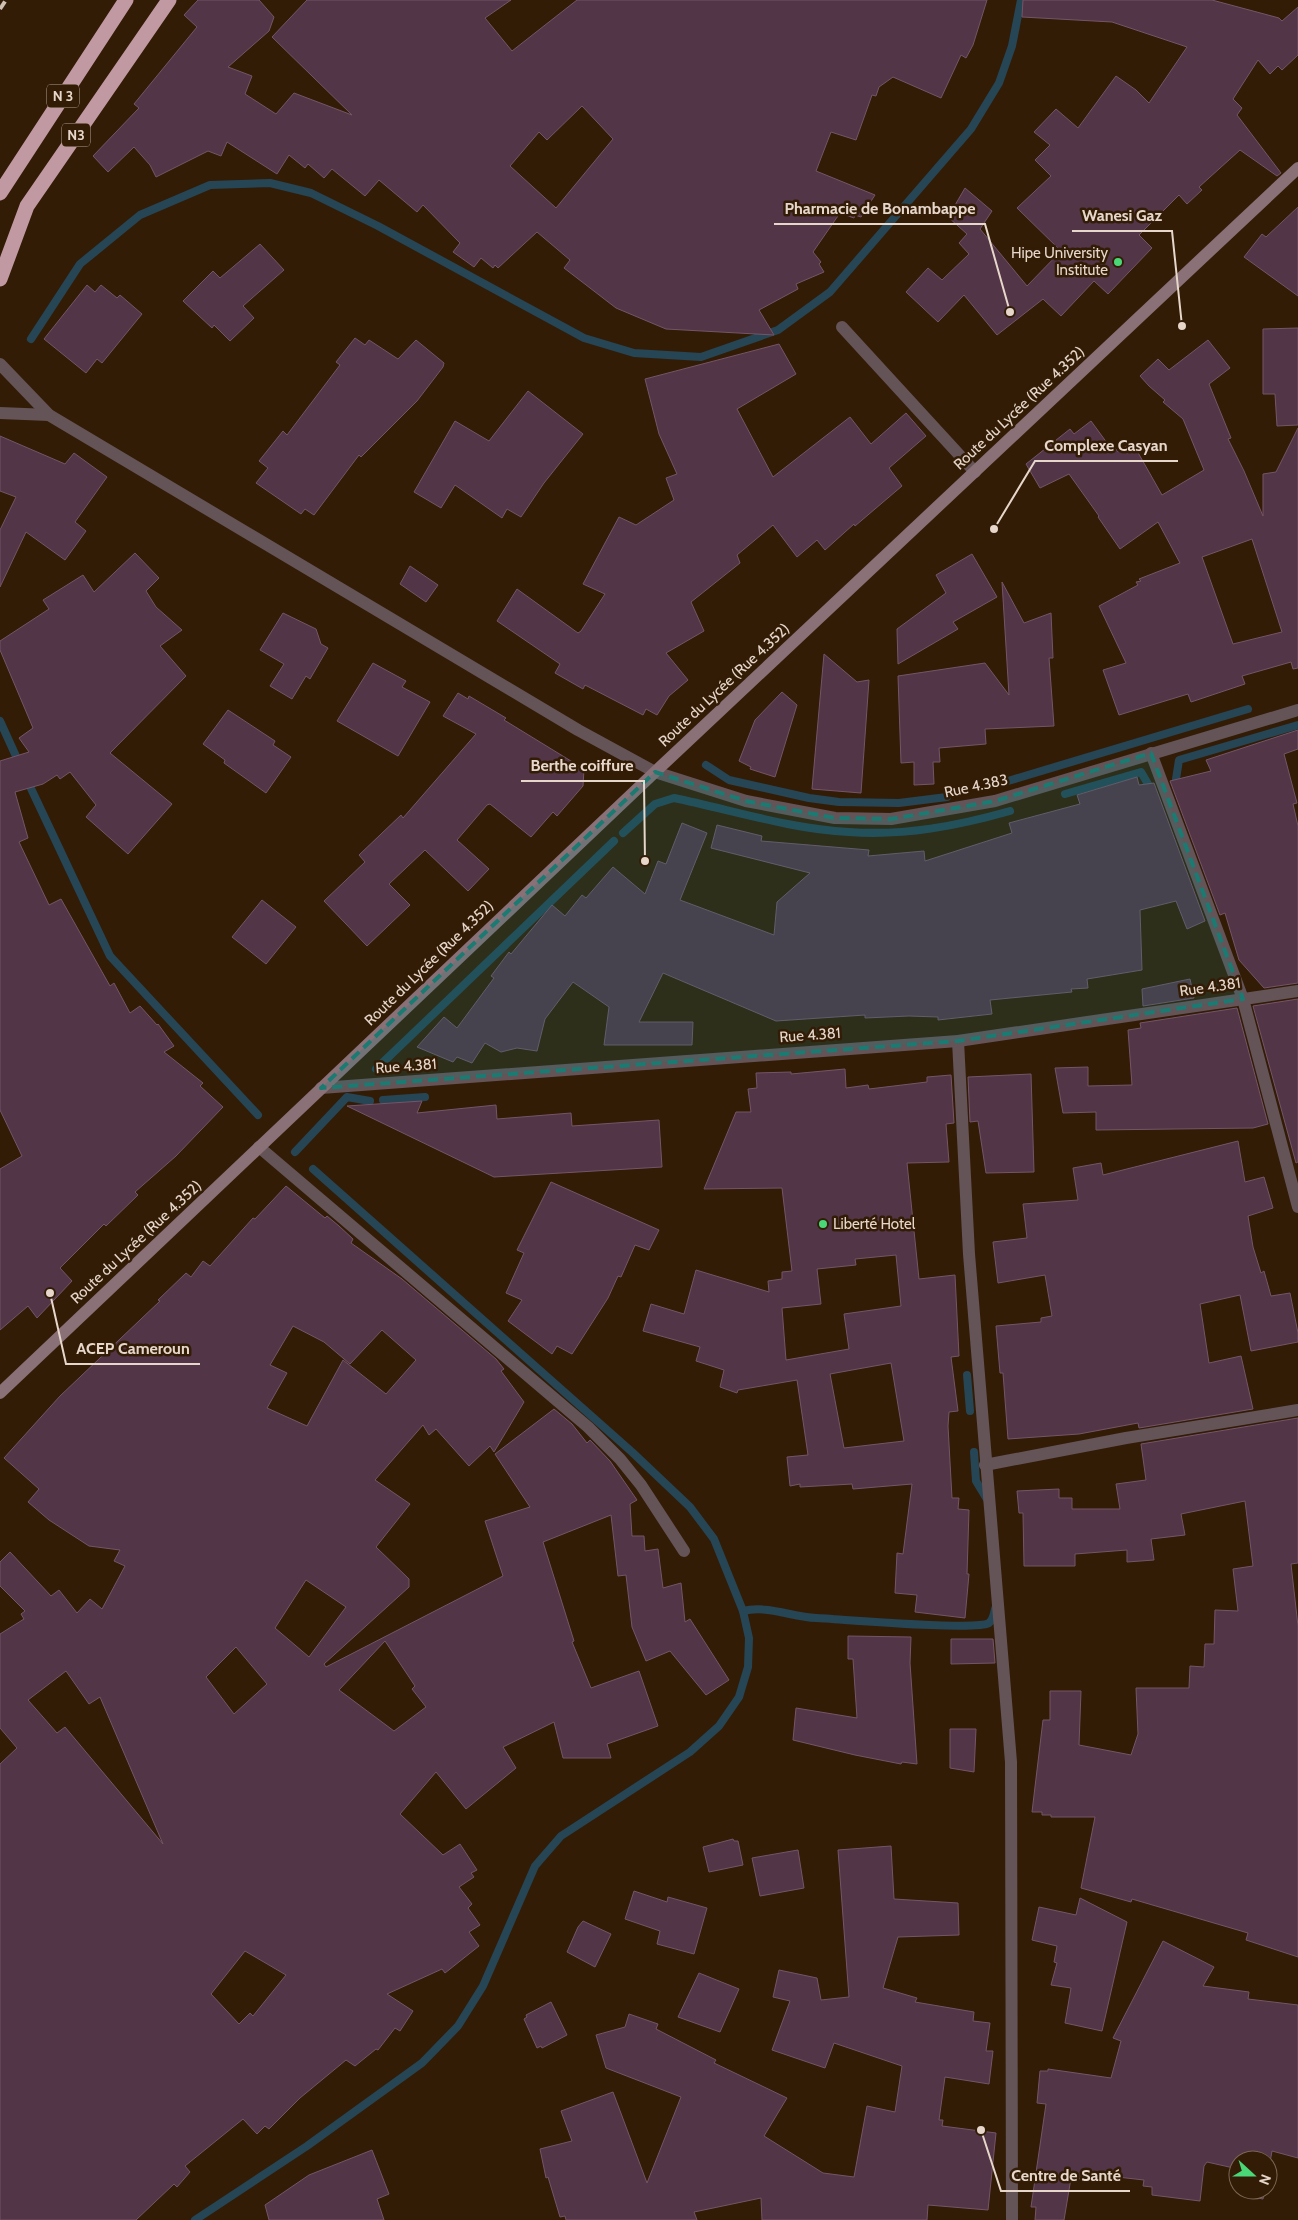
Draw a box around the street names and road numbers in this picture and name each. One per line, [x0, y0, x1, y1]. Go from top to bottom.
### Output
road number: N 3 [47, 84, 79, 108]
road number: N3 [62, 124, 90, 146]
street label: Route du Lycée (Rue 4.352) [950, 343, 1088, 473]
street label: Route du Lycée (Rue 4.352) [655, 620, 793, 750]
street label: Rue 4.383 [942, 770, 1010, 802]
street label: Route du Lycée (Rue 4.352) [361, 897, 497, 1029]
street label: Rue 4.381 [1178, 974, 1242, 1000]
street label: Rue 4.381 [779, 1024, 841, 1046]
street label: Rue 4.381 [375, 1055, 437, 1077]
street label: Route du Lycée (Rue 4.352) [67, 1177, 205, 1307]

